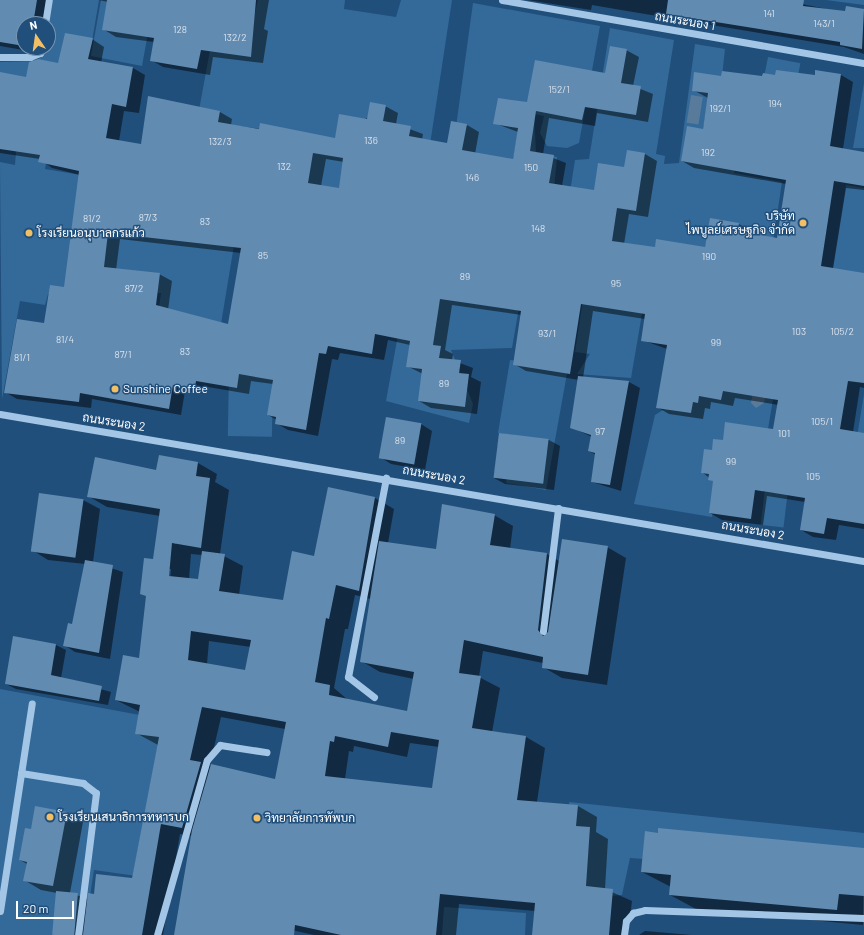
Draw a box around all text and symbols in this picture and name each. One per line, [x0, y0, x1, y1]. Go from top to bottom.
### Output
house number: 141 [763, 8, 775, 20]
street label: ถนนระนอง 1 [654, 9, 716, 33]
north arrow [16, 16, 56, 56]
text: N [28, 18, 38, 32]
house number: 143/1 [813, 18, 835, 30]
house number: 128 [173, 24, 187, 36]
house number: 132/2 [223, 32, 247, 44]
house number: 152/1 [548, 84, 570, 96]
house number: 194 [768, 98, 782, 110]
house number: 192/1 [709, 103, 731, 115]
house number: 136 [364, 135, 378, 147]
house number: 132/3 [208, 136, 232, 148]
house number: 192 [701, 147, 715, 159]
house number: 132 [277, 161, 291, 173]
house number: 150 [524, 162, 538, 174]
house number: 146 [465, 172, 479, 184]
place label: บริษัท ไพบูลย์เศรษฐกิจ จำกัด [686, 209, 795, 237]
house number: 87/3 [139, 212, 157, 224]
house number: 81/2 [83, 213, 101, 225]
house number: 83 [200, 216, 210, 228]
marker: บริษัท ไพบูลย์เศรษฐกิจ จำกัด [798, 218, 808, 228]
house number: 148 [531, 223, 545, 235]
place label: โรงเรียนอนุบาลกรแก้ว [37, 226, 145, 240]
marker: โรงเรียนอนุบาลกรแก้ว [24, 228, 34, 238]
house number: 85 [258, 250, 268, 262]
house number: 190 [702, 251, 716, 263]
house number: 89 [460, 271, 470, 283]
house number: 95 [611, 278, 621, 290]
house number: 87/2 [125, 283, 143, 295]
house number: 103 [792, 326, 806, 338]
house number: 105/2 [830, 326, 854, 338]
house number: 93/1 [538, 328, 556, 340]
house number: 81/4 [56, 334, 74, 346]
house number: 99 [711, 337, 721, 349]
house number: 83 [180, 346, 190, 358]
house number: 87/1 [115, 349, 131, 361]
house number: 81/1 [14, 352, 30, 364]
house number: 89 [439, 378, 449, 390]
place label: Sunshine Coffee [123, 382, 208, 396]
marker: Sunshine Coffee [110, 384, 120, 394]
street label: ถนนระนอง 2 [82, 410, 146, 434]
house number: 105/1 [811, 416, 833, 428]
house number: 97 [595, 426, 605, 438]
house number: 101 [778, 428, 790, 440]
house number: 89 [395, 435, 405, 447]
house number: 99 [726, 456, 736, 468]
street label: ถนนระนอง 2 [402, 462, 466, 488]
house number: 105 [806, 471, 820, 483]
street label: ถนนระนอง 2 [721, 517, 785, 543]
place label: โรงเรียนเสนาธิการทหารบก [58, 810, 189, 824]
place label: วิทยาลัยการทัพบก [265, 811, 355, 825]
marker: โรงเรียนเสนาธิการทหารบก [45, 812, 55, 822]
marker: วิทยาลัยการทัพบก [252, 813, 262, 823]
scale bar [18, 893, 76, 919]
text: 20 m [23, 901, 49, 915]

